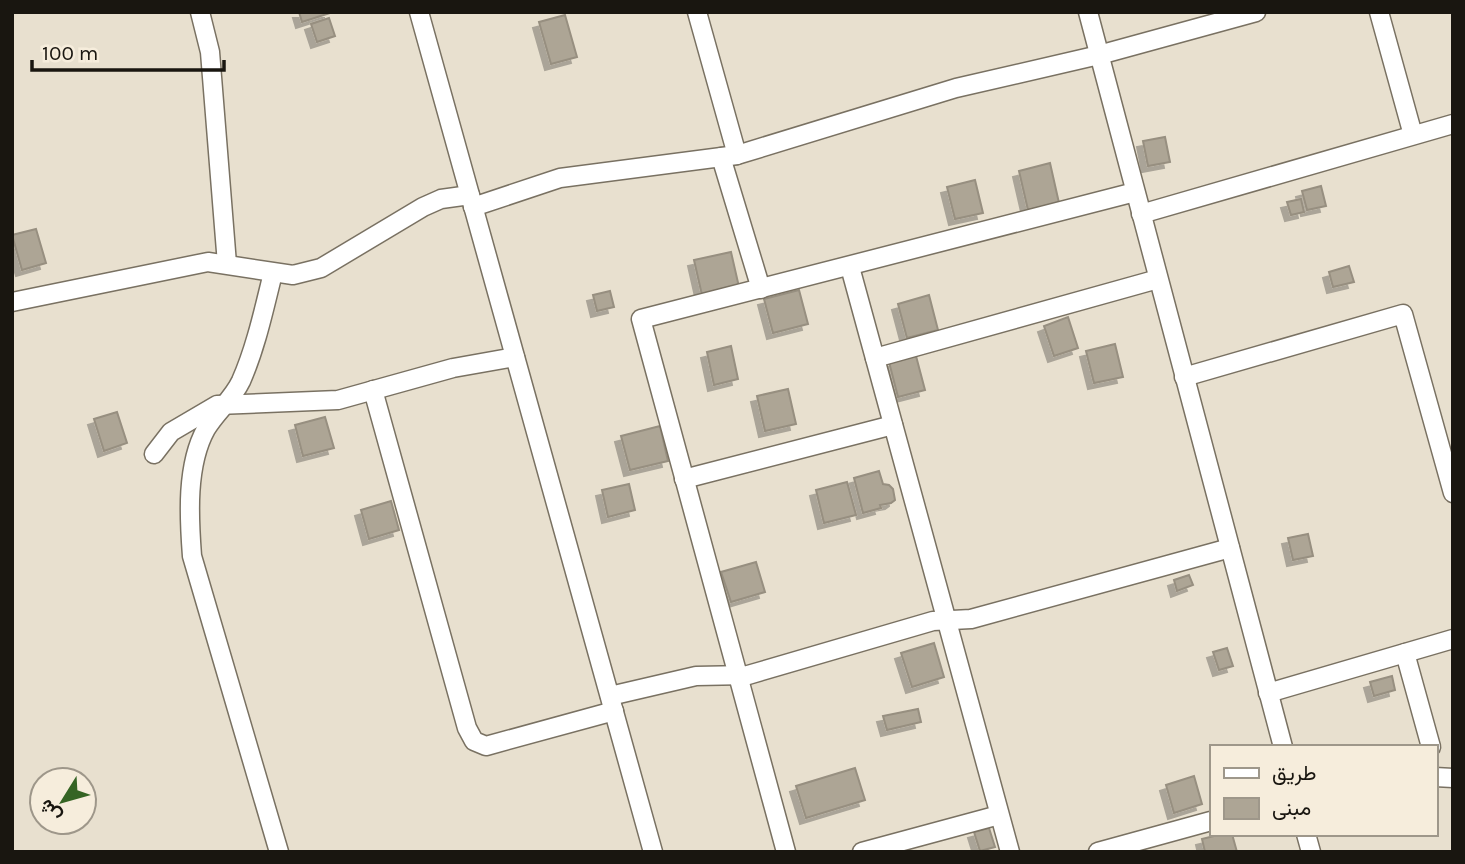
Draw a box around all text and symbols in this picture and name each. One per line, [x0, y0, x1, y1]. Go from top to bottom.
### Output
scale bar [32, 28, 224, 72]
text: 100 m [42, 41, 99, 65]
legend [1210, 745, 1437, 836]
text: طريق [1272, 761, 1317, 786]
north arrow [28, 766, 98, 836]
text: ش [34, 795, 66, 826]
text: مبنى [1272, 796, 1311, 820]

